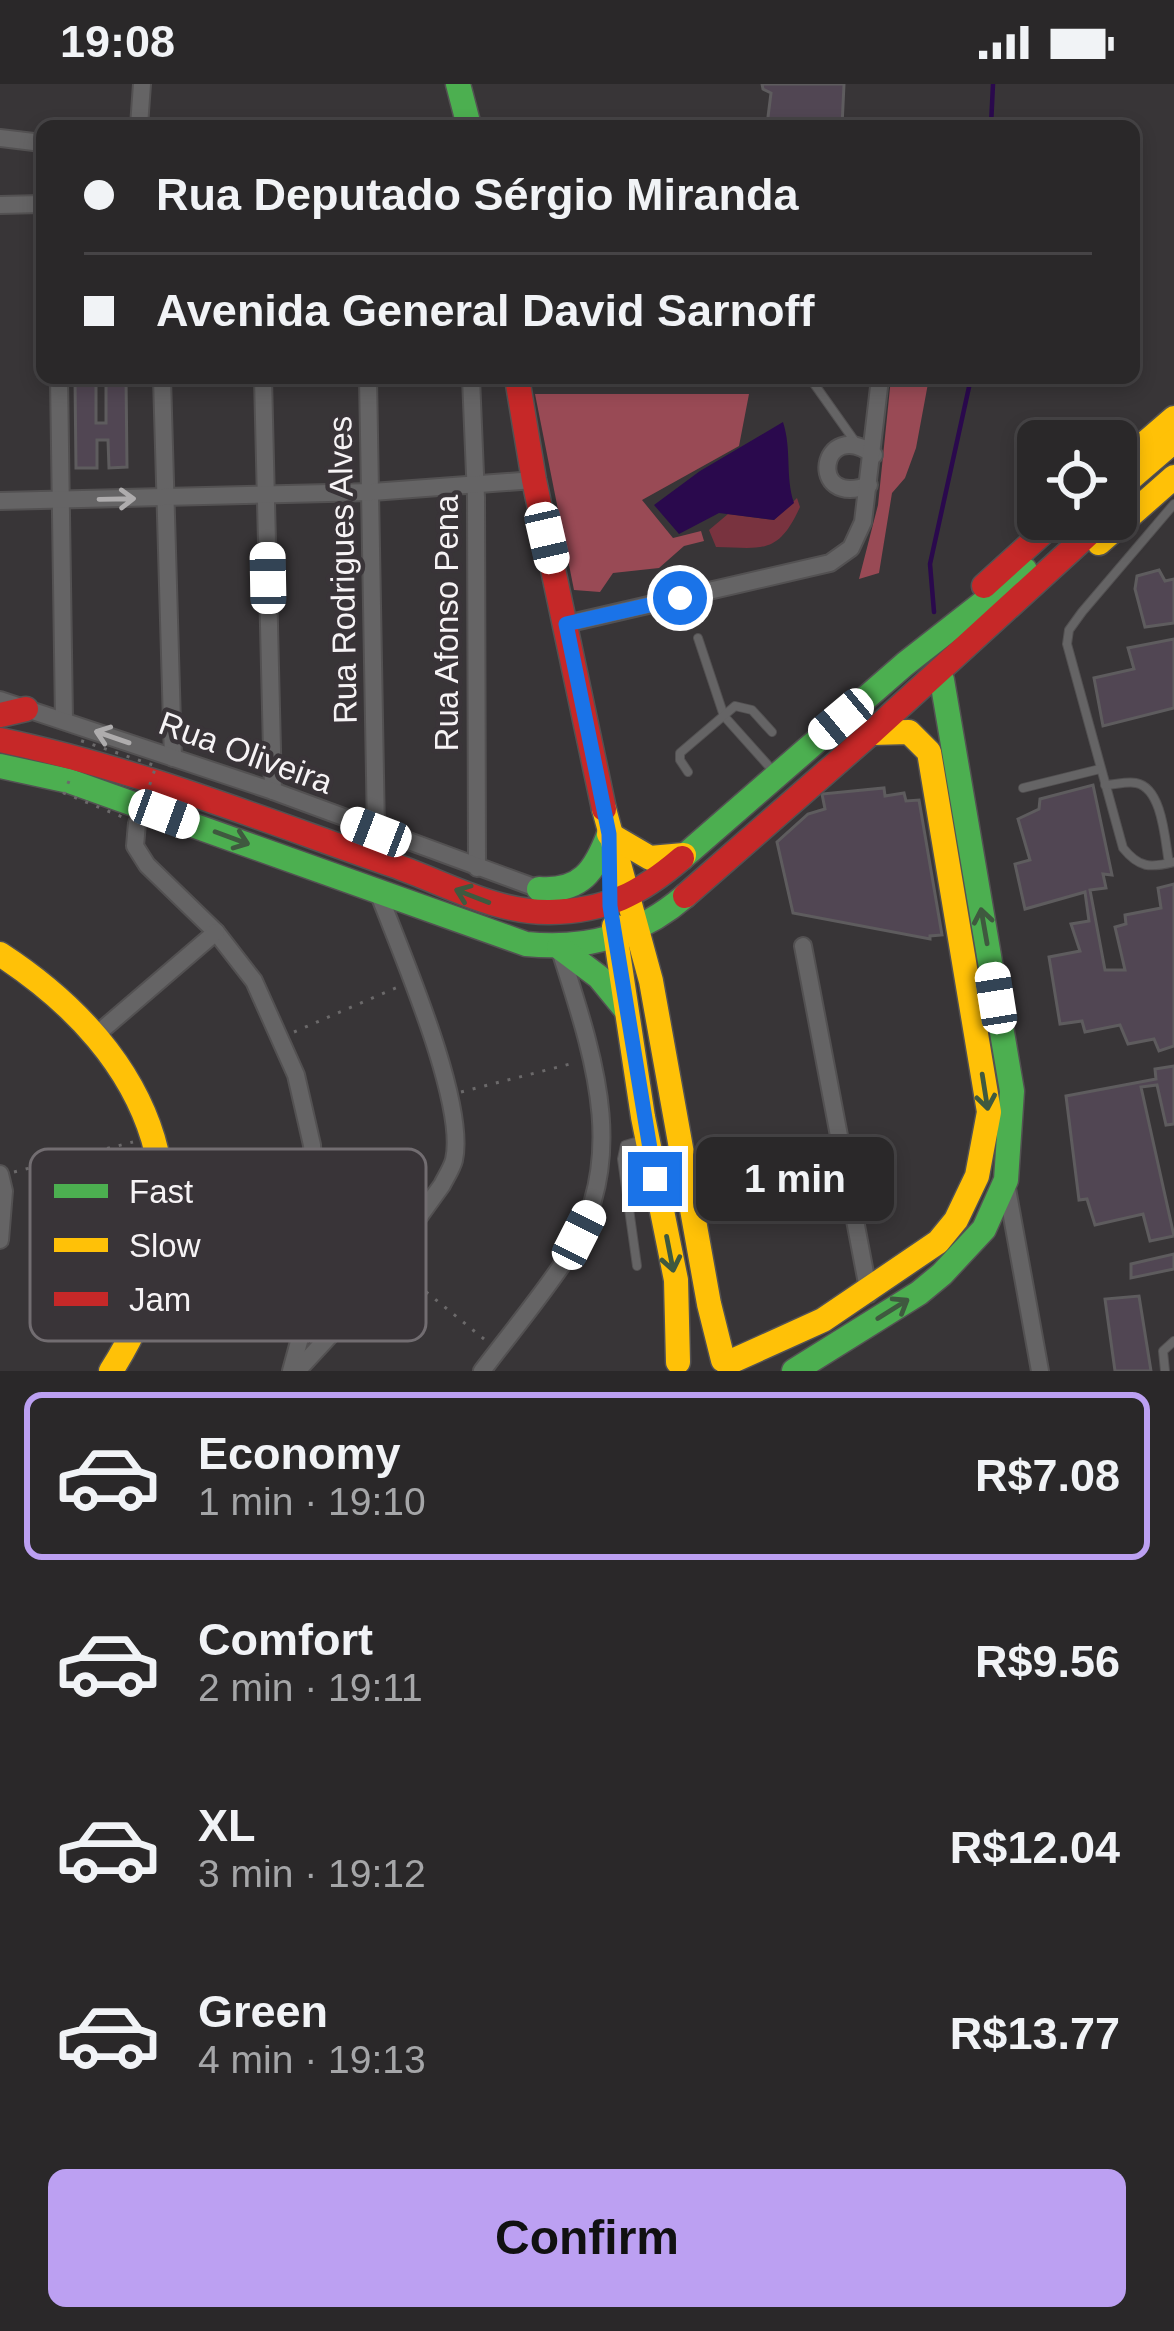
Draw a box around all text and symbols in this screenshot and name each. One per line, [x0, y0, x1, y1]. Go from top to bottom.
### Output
text: 19:08 [60, 16, 175, 67]
text: Rua Deputado Sérgio Miranda [156, 169, 799, 220]
text: Avenida General David Sarnoff [156, 285, 815, 336]
street label: Rua Rodrigues Alves [321, 416, 364, 724]
map controls [1017, 420, 1137, 540]
button: locate [1017, 420, 1137, 540]
one-way arrow [97, 488, 136, 511]
street label: Rua Afonso Pena [428, 494, 465, 751]
car [521, 499, 573, 577]
car [249, 542, 287, 614]
route start [653, 571, 707, 625]
car [802, 682, 880, 756]
street label: Rua Oliveira [154, 704, 338, 801]
one-way arrow [95, 725, 132, 746]
car [124, 785, 204, 843]
car [336, 802, 416, 862]
one-way arrow [212, 829, 249, 851]
one-way arrow [454, 883, 491, 905]
one-way arrow [972, 907, 995, 946]
car [973, 960, 1019, 1036]
one-way arrow [974, 1072, 997, 1111]
callout: 1 min [697, 1137, 895, 1221]
legend [30, 1149, 426, 1341]
route end [628, 1152, 682, 1206]
text: 1 min [744, 1157, 846, 1200]
text: Fast [129, 1173, 193, 1210]
car [547, 1195, 611, 1275]
text: Slow [129, 1227, 201, 1264]
one-way arrow [660, 1234, 682, 1273]
text: Jam [129, 1281, 191, 1318]
one-way arrow [876, 1297, 910, 1321]
icon: car [54, 1422, 162, 1530]
text: Economy [198, 1428, 401, 1479]
text: R$7.08 [975, 1450, 1120, 1501]
text: 1 min · 19:10 [198, 1480, 426, 1523]
icon: car [54, 1608, 162, 1716]
text: Comfort [198, 1614, 373, 1665]
text: R$9.56 [975, 1636, 1120, 1687]
text: 2 min · 19:11 [198, 1666, 423, 1709]
icon: car [54, 1794, 162, 1902]
text: XL [198, 1800, 256, 1851]
text: R$12.04 [950, 1822, 1120, 1873]
text: 3 min · 19:12 [198, 1852, 426, 1895]
icon: car [54, 1980, 162, 2088]
text: Green [198, 1986, 328, 2037]
text: R$13.77 [950, 2008, 1120, 2059]
text: 4 min · 19:13 [198, 2038, 426, 2081]
button: Confirm [48, 2169, 1126, 2307]

